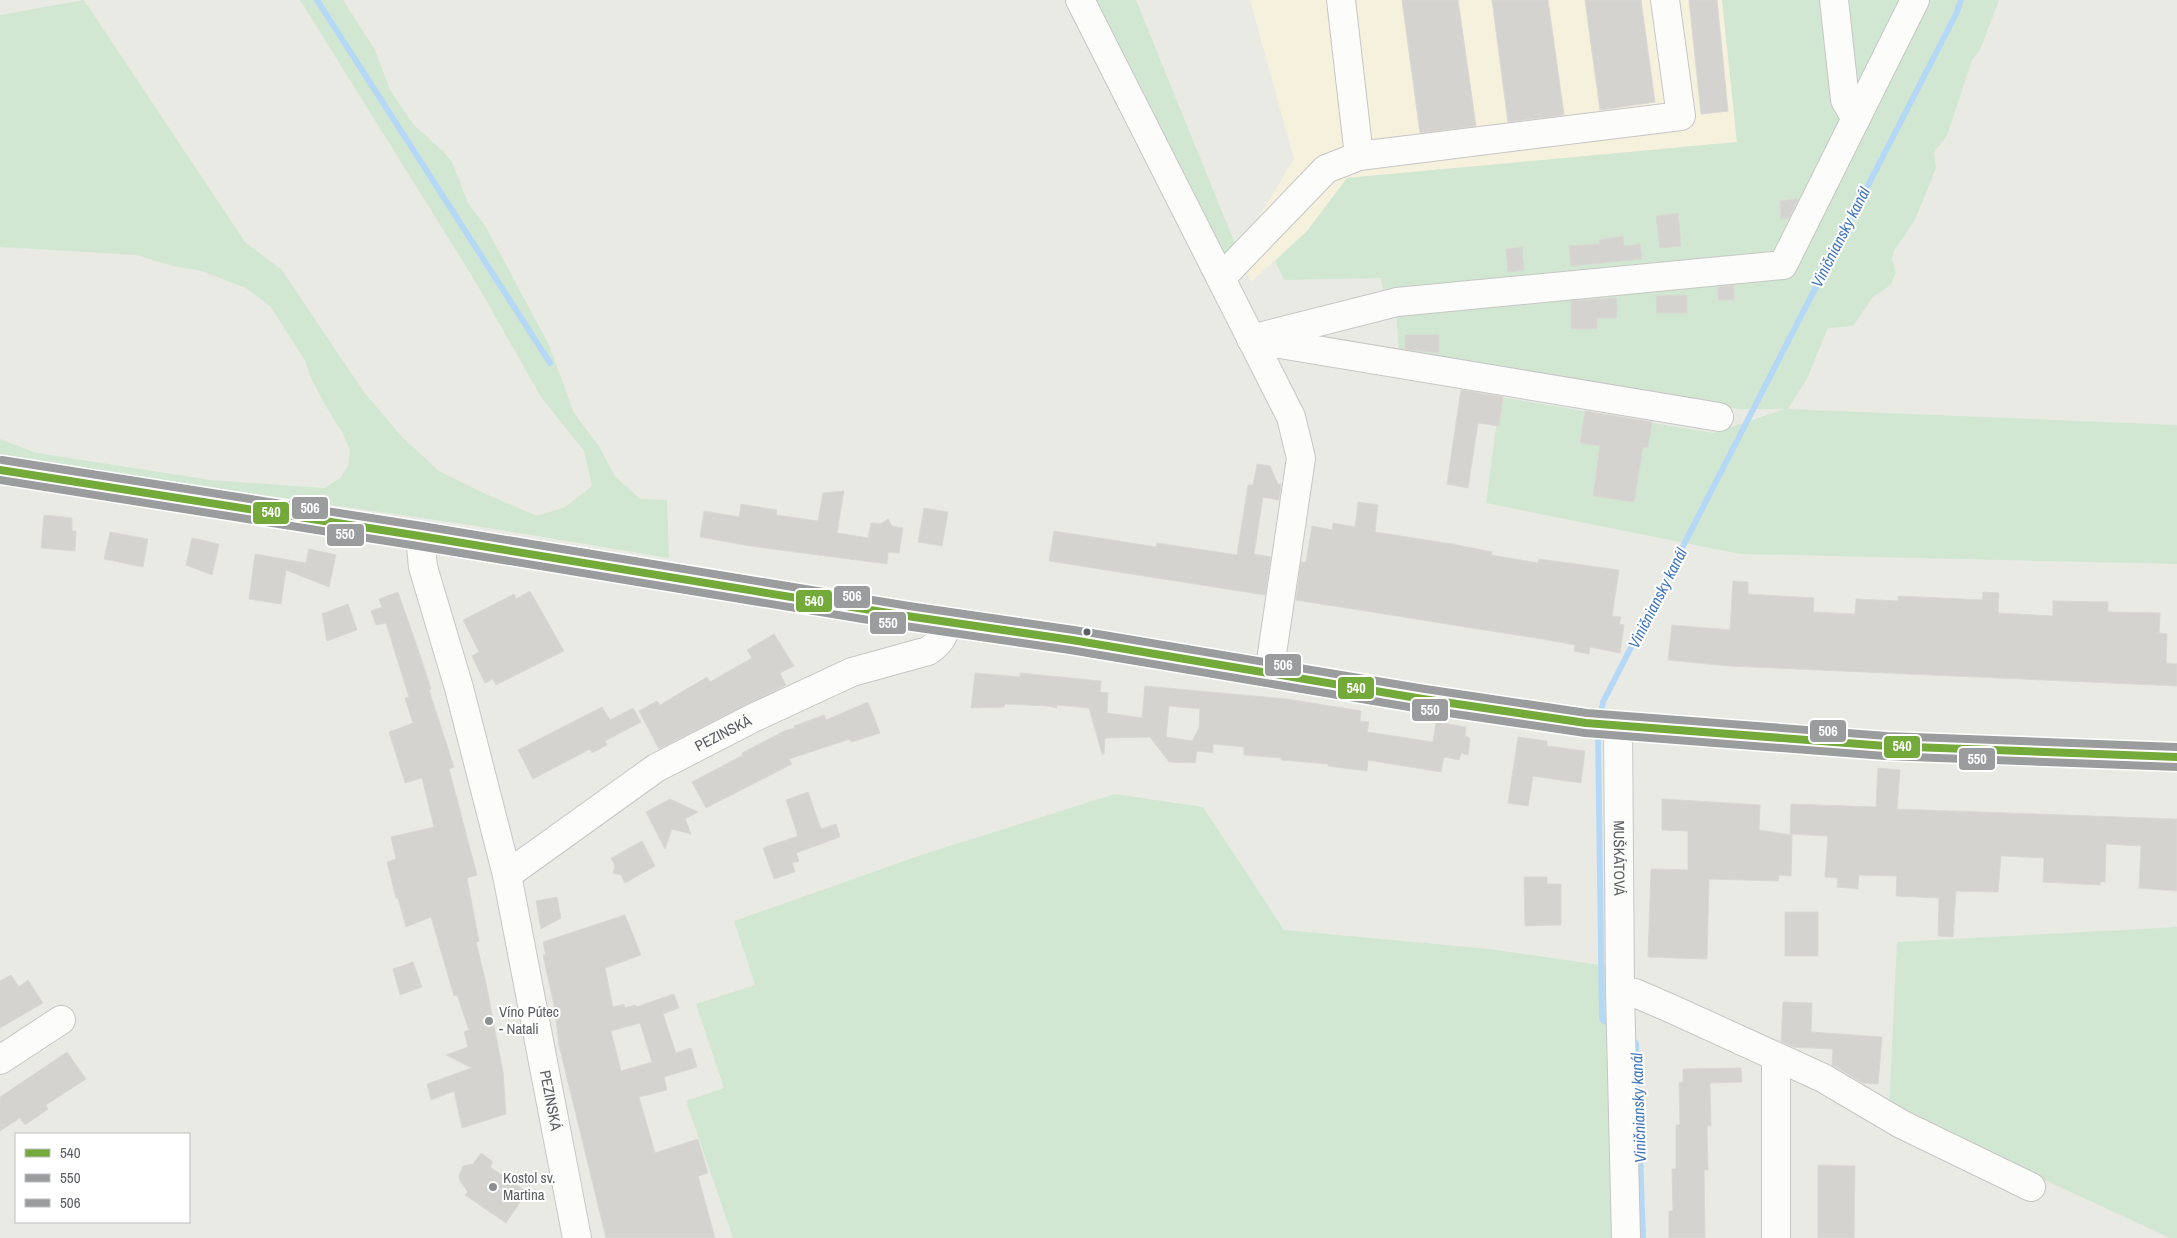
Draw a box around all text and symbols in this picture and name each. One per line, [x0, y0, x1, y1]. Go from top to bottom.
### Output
water label: Viničniansky kanál [1805, 182, 1875, 291]
line badge: 506 [291, 496, 329, 520]
text: 506 [300, 499, 320, 517]
line badge: 540 [252, 501, 290, 525]
text: 540 [261, 503, 281, 521]
line badge: 550 [326, 523, 365, 547]
text: 550 [335, 525, 355, 543]
water label: Viničniansky kanál [1622, 543, 1692, 652]
line badge: 506 [833, 585, 871, 609]
text: 506 [842, 587, 862, 605]
line badge: 540 [795, 589, 833, 613]
text: 540 [804, 592, 824, 610]
line badge: 550 [869, 611, 907, 635]
text: 550 [878, 614, 898, 632]
unlabelled marker [1082, 627, 1092, 637]
line badge: 506 [1264, 653, 1302, 677]
text: 506 [1273, 656, 1293, 674]
line badge: 540 [1337, 676, 1375, 700]
text: 540 [1346, 679, 1366, 697]
line badge: 550 [1411, 698, 1449, 722]
text: 550 [1420, 701, 1440, 719]
street label: PEZINSKÁ [691, 709, 756, 756]
line badge: 506 [1809, 719, 1847, 743]
text: 506 [1818, 722, 1838, 740]
line badge: 540 [1883, 735, 1921, 759]
text: 540 [1892, 737, 1912, 755]
line badge: 550 [1958, 747, 1996, 771]
text: 550 [1967, 750, 1987, 768]
street label: MUŠKÁTOVÁ [1609, 820, 1630, 897]
place label: Víno Pútec - Natali [499, 1001, 559, 1039]
marker: Víno Pútec - Natali [483, 1015, 495, 1027]
water label: Viničniansky kanál [1625, 1052, 1651, 1163]
street label: PEZINSKÁ [535, 1068, 567, 1133]
legend [15, 1133, 190, 1223]
text: 540 [60, 1142, 81, 1163]
text: 550 [60, 1167, 81, 1188]
place label: Kostol sv. Martina [503, 1167, 555, 1205]
marker: Kostol sv. Martina [487, 1181, 499, 1193]
text: 506 [60, 1192, 81, 1213]

